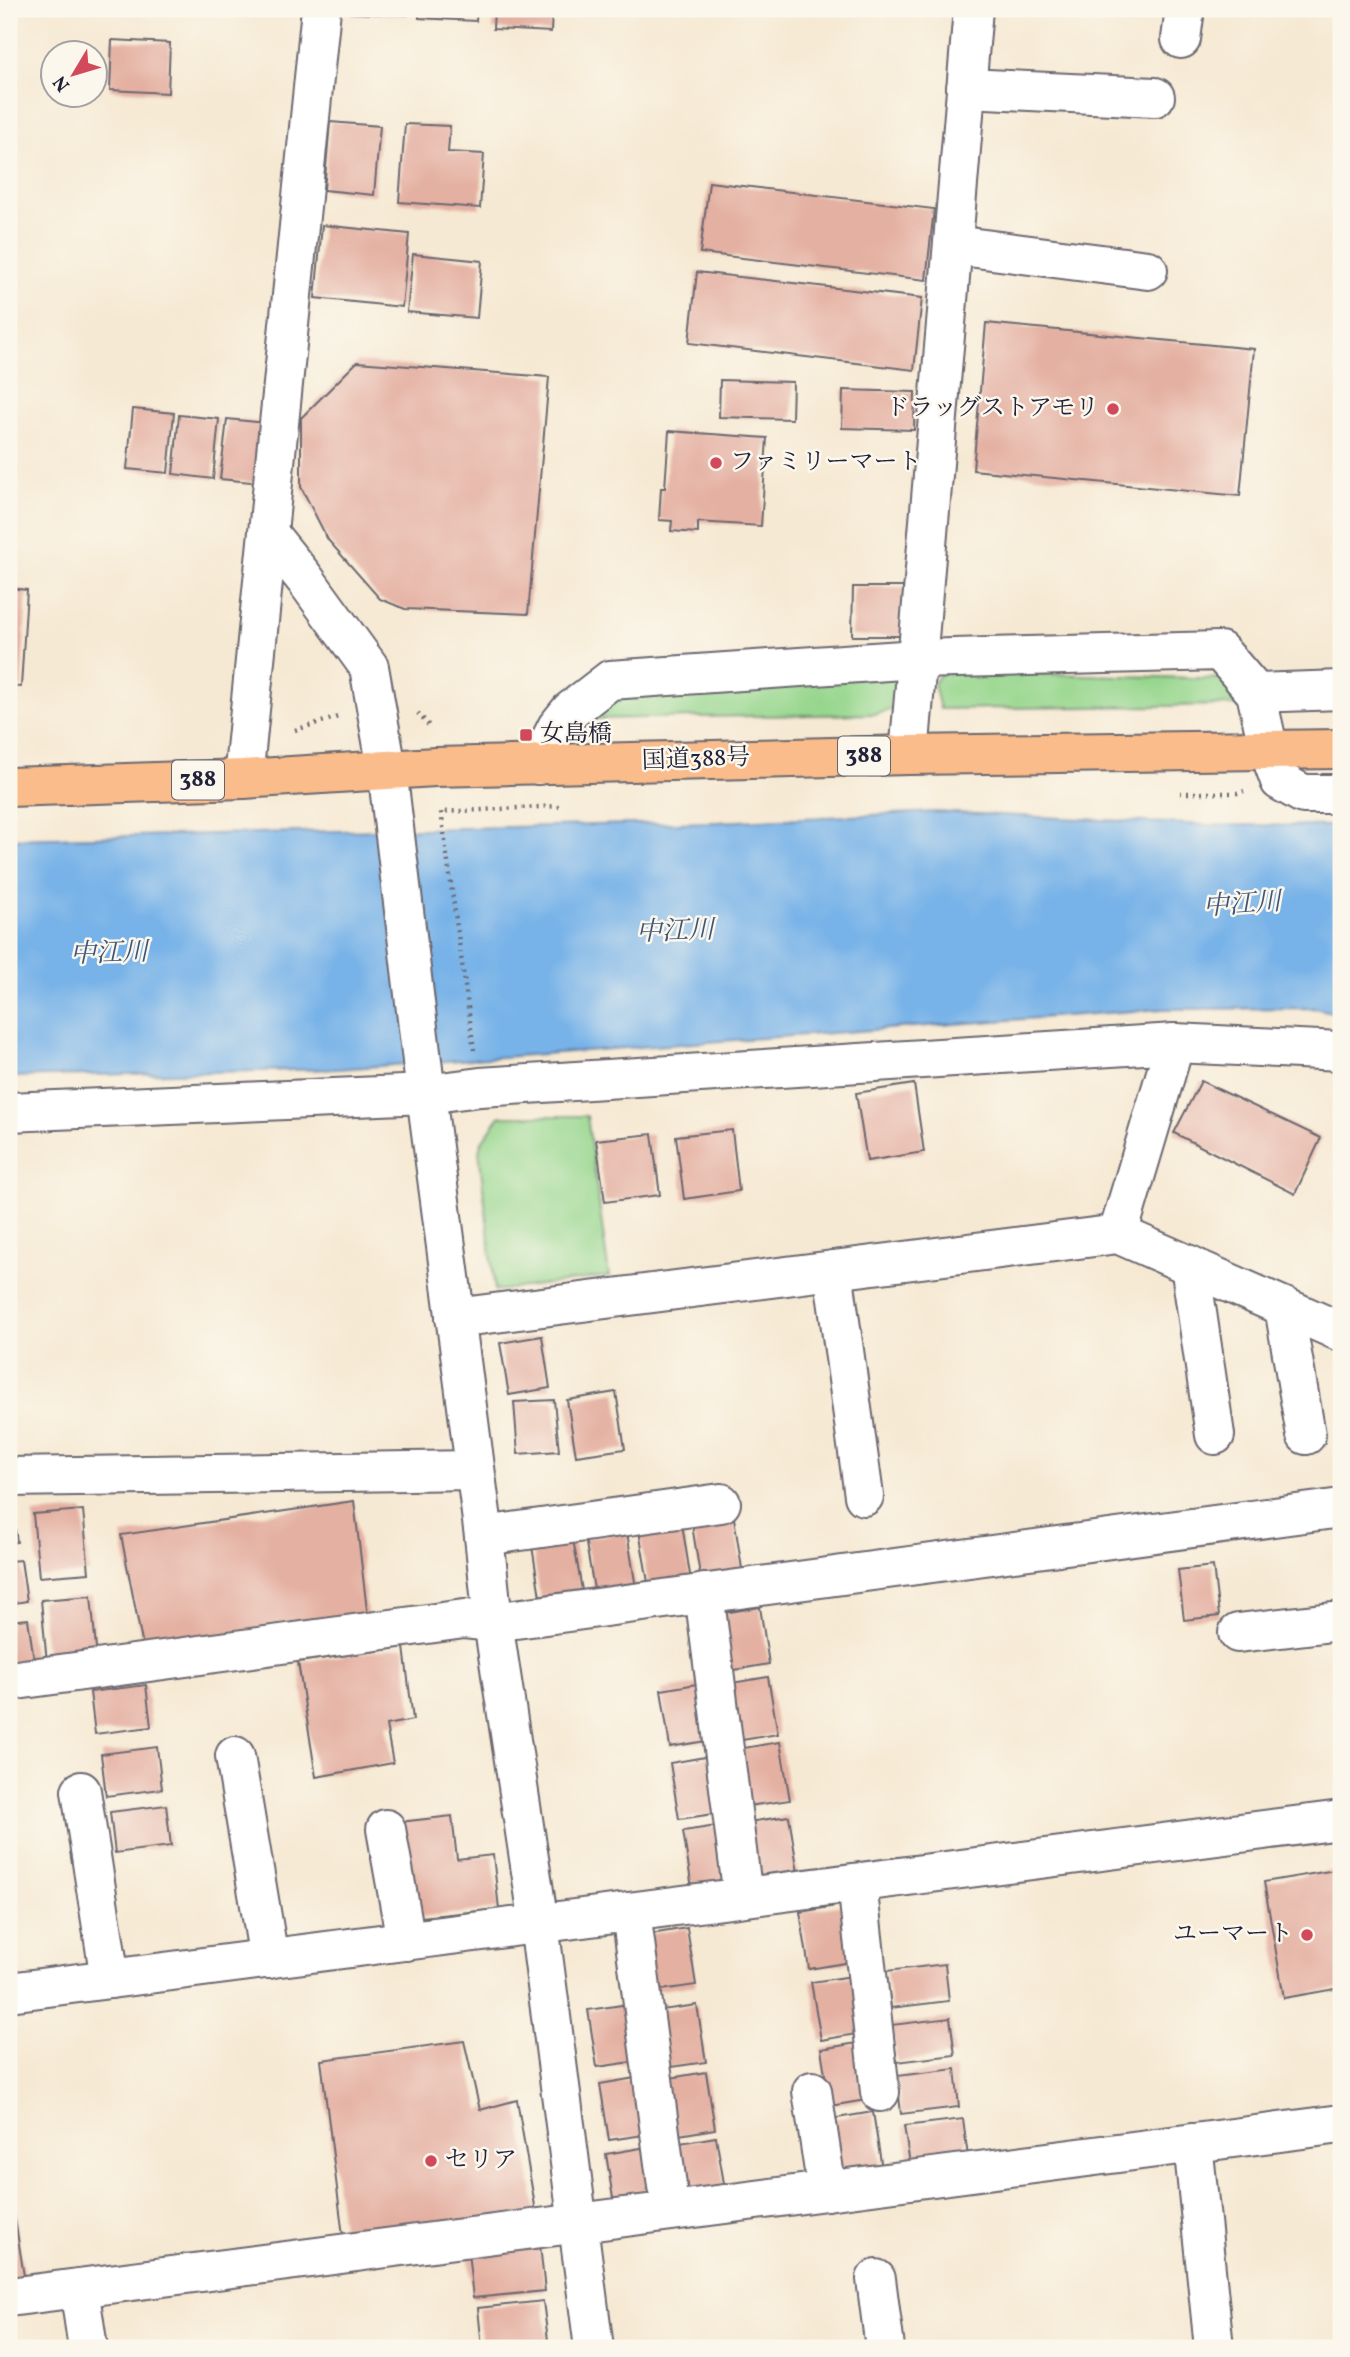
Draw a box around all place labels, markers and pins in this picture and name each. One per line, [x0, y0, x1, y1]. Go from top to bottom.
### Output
place label: ドラッグストアモリ [885, 392, 1099, 426]
marker: ドラッグストアモリ [1105, 401, 1121, 417]
place label: ファミリーマート [730, 446, 922, 480]
marker: ファミリーマート [708, 455, 724, 471]
place label: 女島橋 [540, 718, 612, 752]
marker: 女島橋 [518, 727, 534, 743]
place label: ユーマート [1173, 1918, 1293, 1952]
marker: ユーマート [1299, 1927, 1315, 1943]
place label: セリア [445, 2144, 517, 2178]
marker: セリア [423, 2153, 439, 2169]

